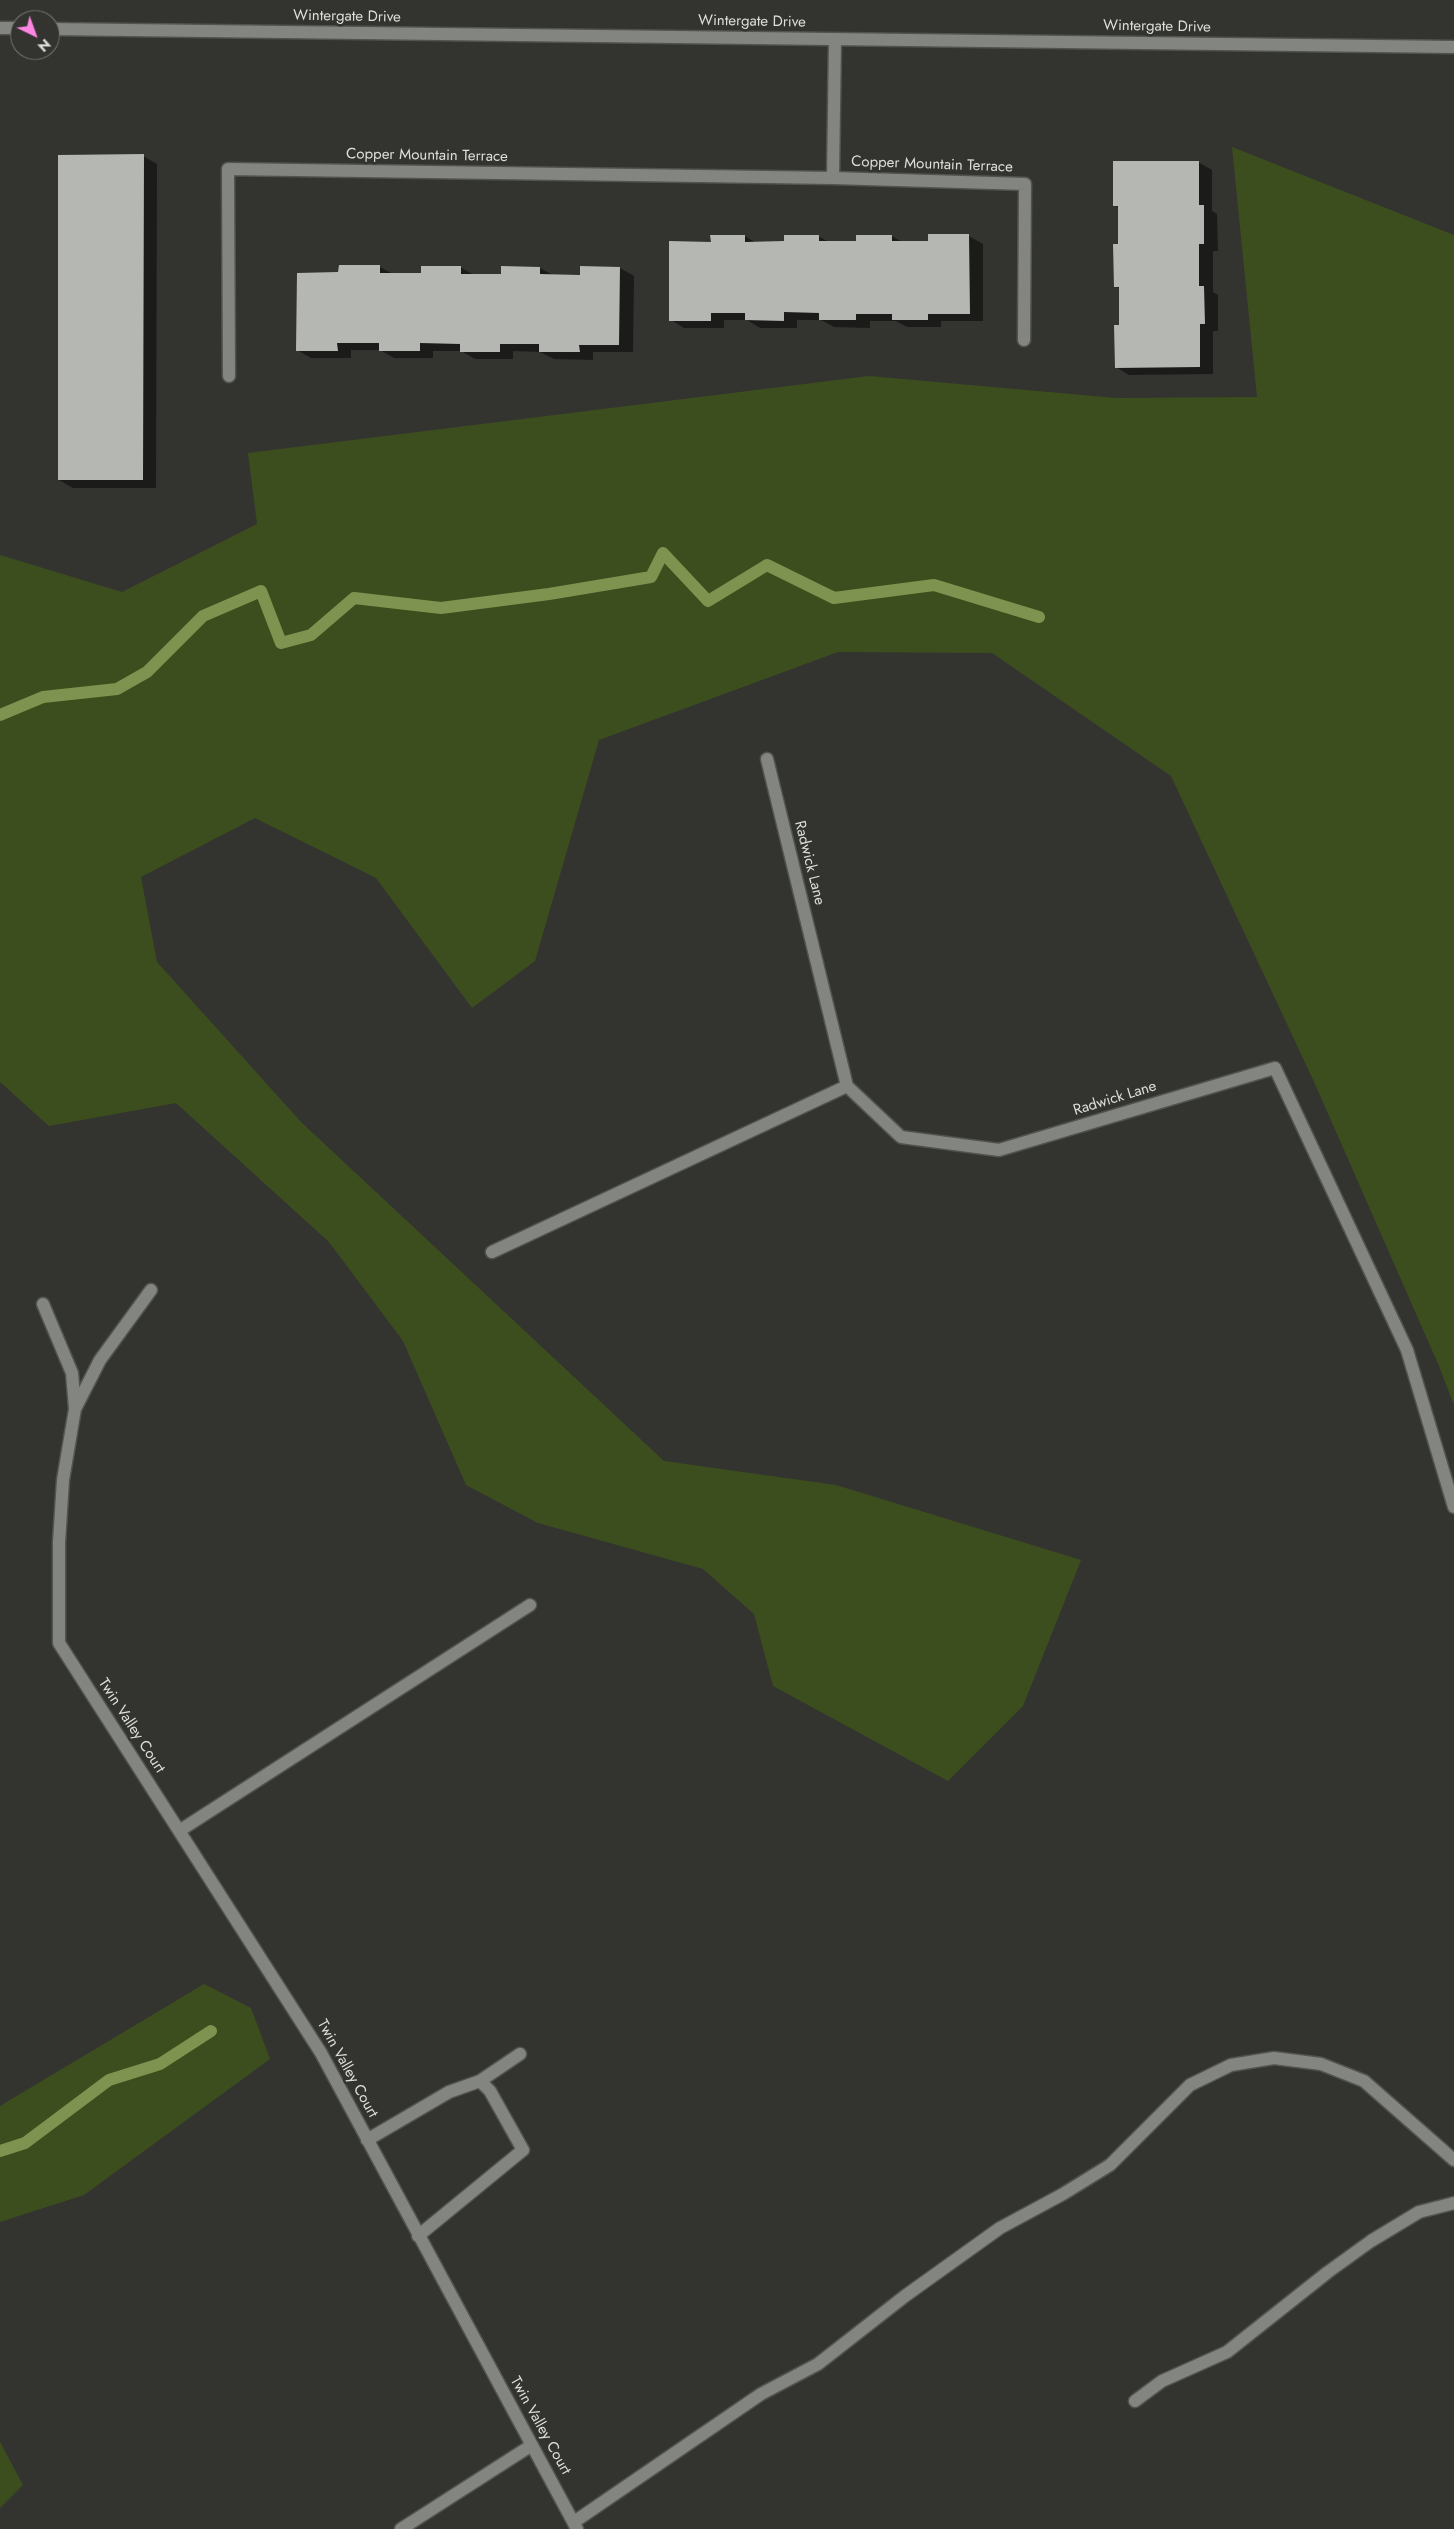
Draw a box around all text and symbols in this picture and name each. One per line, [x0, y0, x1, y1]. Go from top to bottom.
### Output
street label: Wintergate Drive [293, 7, 401, 27]
north arrow [10, 10, 60, 60]
street label: Wintergate Drive [698, 12, 806, 32]
street label: Wintergate Drive [1103, 17, 1211, 37]
text: N [34, 34, 55, 57]
street label: Copper Mountain Terrace [346, 146, 508, 166]
street label: Copper Mountain Terrace [851, 153, 1013, 177]
street label: Radwick Lane [790, 819, 828, 907]
street label: Radwick Lane [1071, 1078, 1159, 1120]
street label: Twin Valley Court [94, 1675, 168, 1777]
street label: Twin Valley Court [313, 2017, 381, 2121]
street label: Twin Valley Court [506, 2374, 574, 2478]

